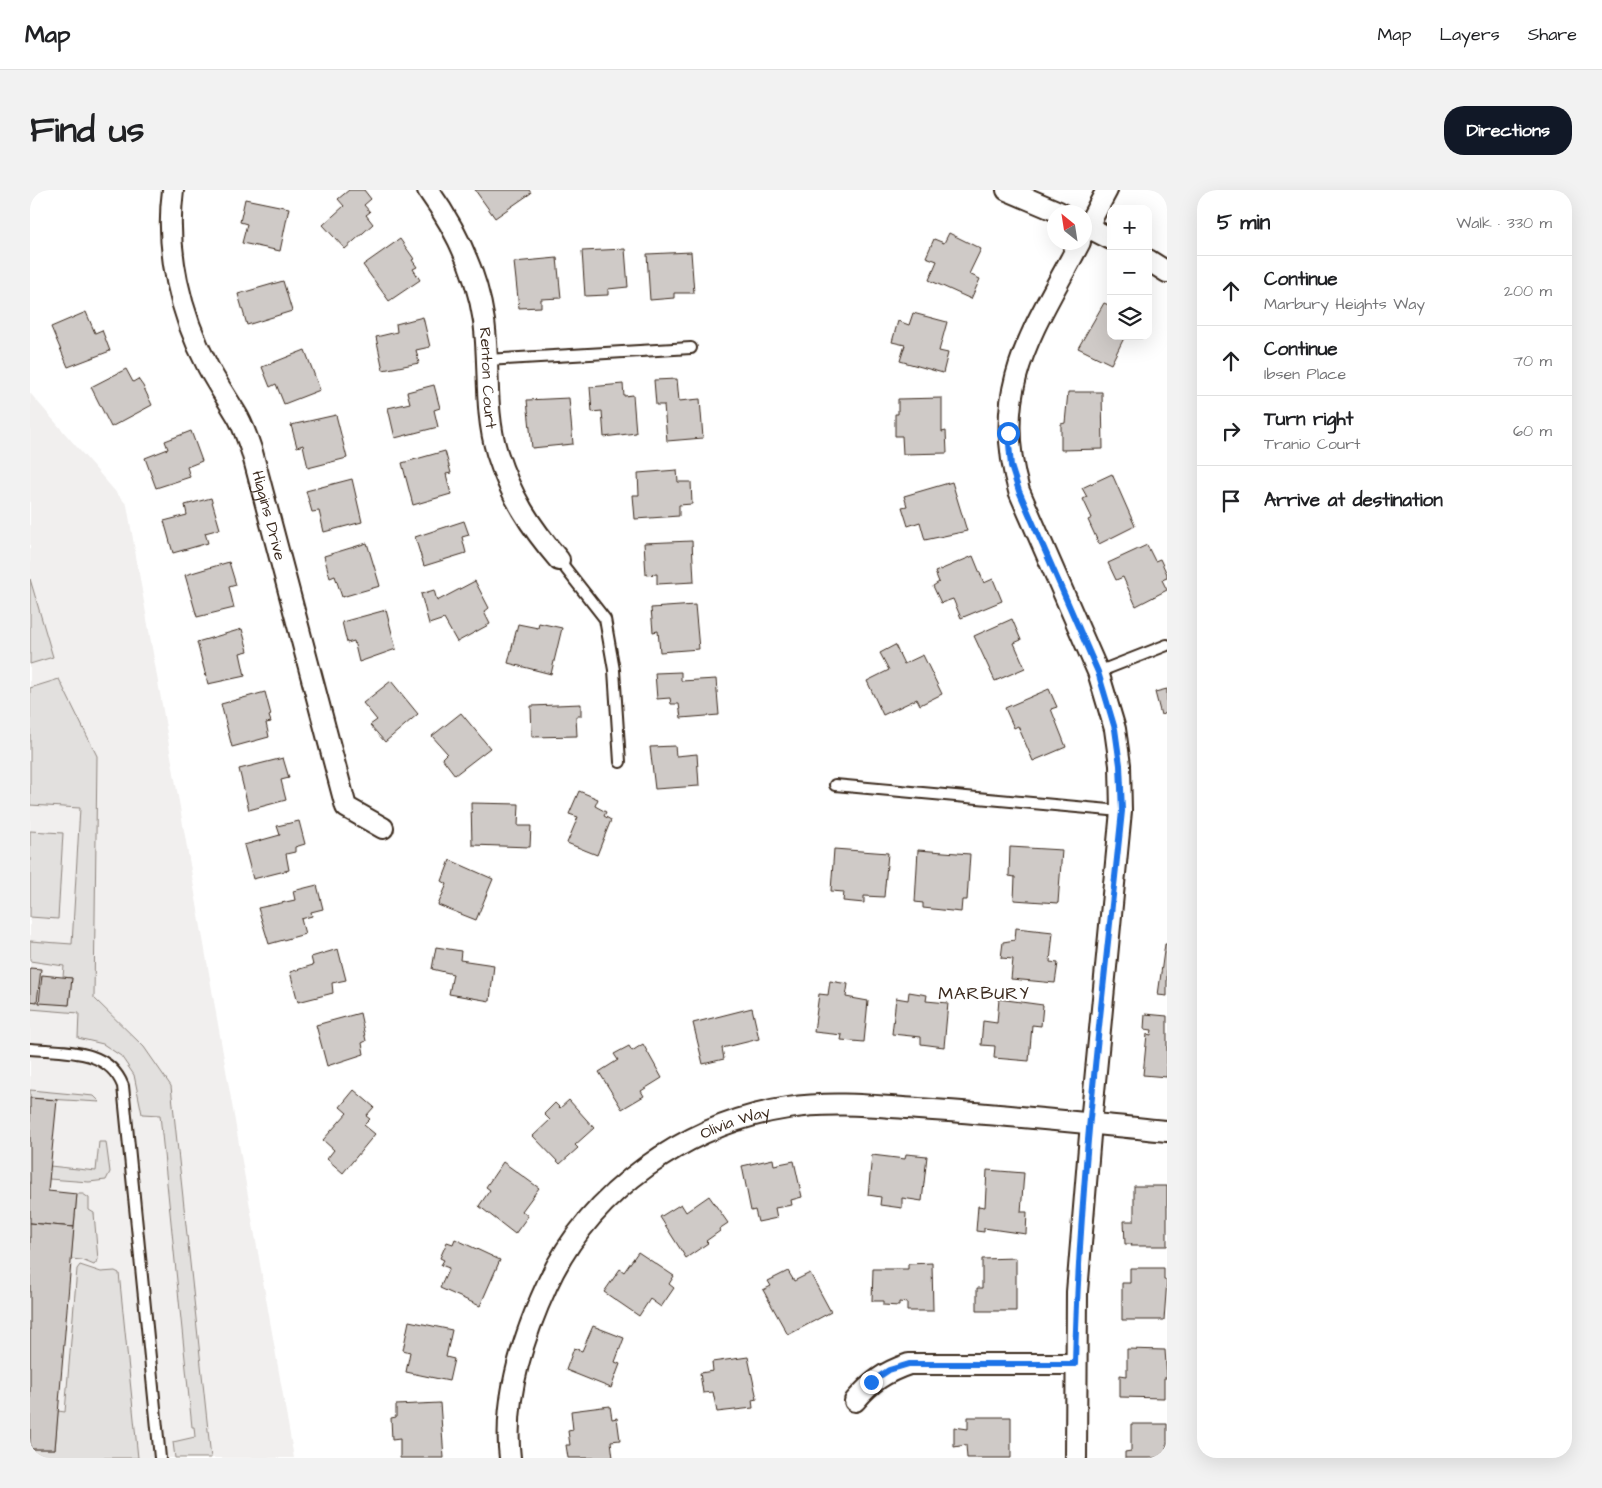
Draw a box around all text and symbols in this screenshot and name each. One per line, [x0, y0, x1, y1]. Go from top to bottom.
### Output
text: Map [25, 18, 70, 52]
text: Map [1377, 22, 1411, 47]
text: Layers [1439, 22, 1500, 47]
text: Share [1528, 22, 1577, 47]
text: Find us [30, 106, 144, 155]
button: Directions [1444, 106, 1572, 155]
north arrow [1047, 205, 1092, 250]
map controls [1107, 205, 1152, 340]
button: + [1107, 205, 1152, 250]
text: 5 min [1217, 208, 1270, 237]
text: Walk · 330 m [1456, 212, 1552, 234]
button: − [1107, 250, 1152, 295]
text: Continue [1264, 266, 1338, 293]
icon: ahead [1217, 277, 1245, 305]
text: 200 m [1504, 280, 1552, 302]
text: Marbury Heights Way [1264, 293, 1425, 315]
button: layers [1107, 295, 1152, 340]
street label: Renton Court [474, 326, 502, 431]
text: Continue [1264, 336, 1338, 363]
icon: ahead [1217, 347, 1245, 375]
text: 70 m [1513, 350, 1552, 372]
text: Ibsen Place [1264, 363, 1346, 385]
text: Turn right [1264, 406, 1353, 433]
icon: right [1217, 417, 1245, 445]
text: 60 m [1513, 420, 1552, 442]
route start [997, 422, 1020, 445]
text: Tranio Court [1264, 433, 1361, 455]
street label: Higgins Drive [246, 468, 291, 563]
icon: arrive [1217, 487, 1245, 515]
text: Arrive at destination [1264, 487, 1443, 514]
district label: MARBURY [938, 981, 1030, 1006]
street label: Olivia Way [696, 1101, 773, 1145]
route end [860, 1371, 883, 1394]

